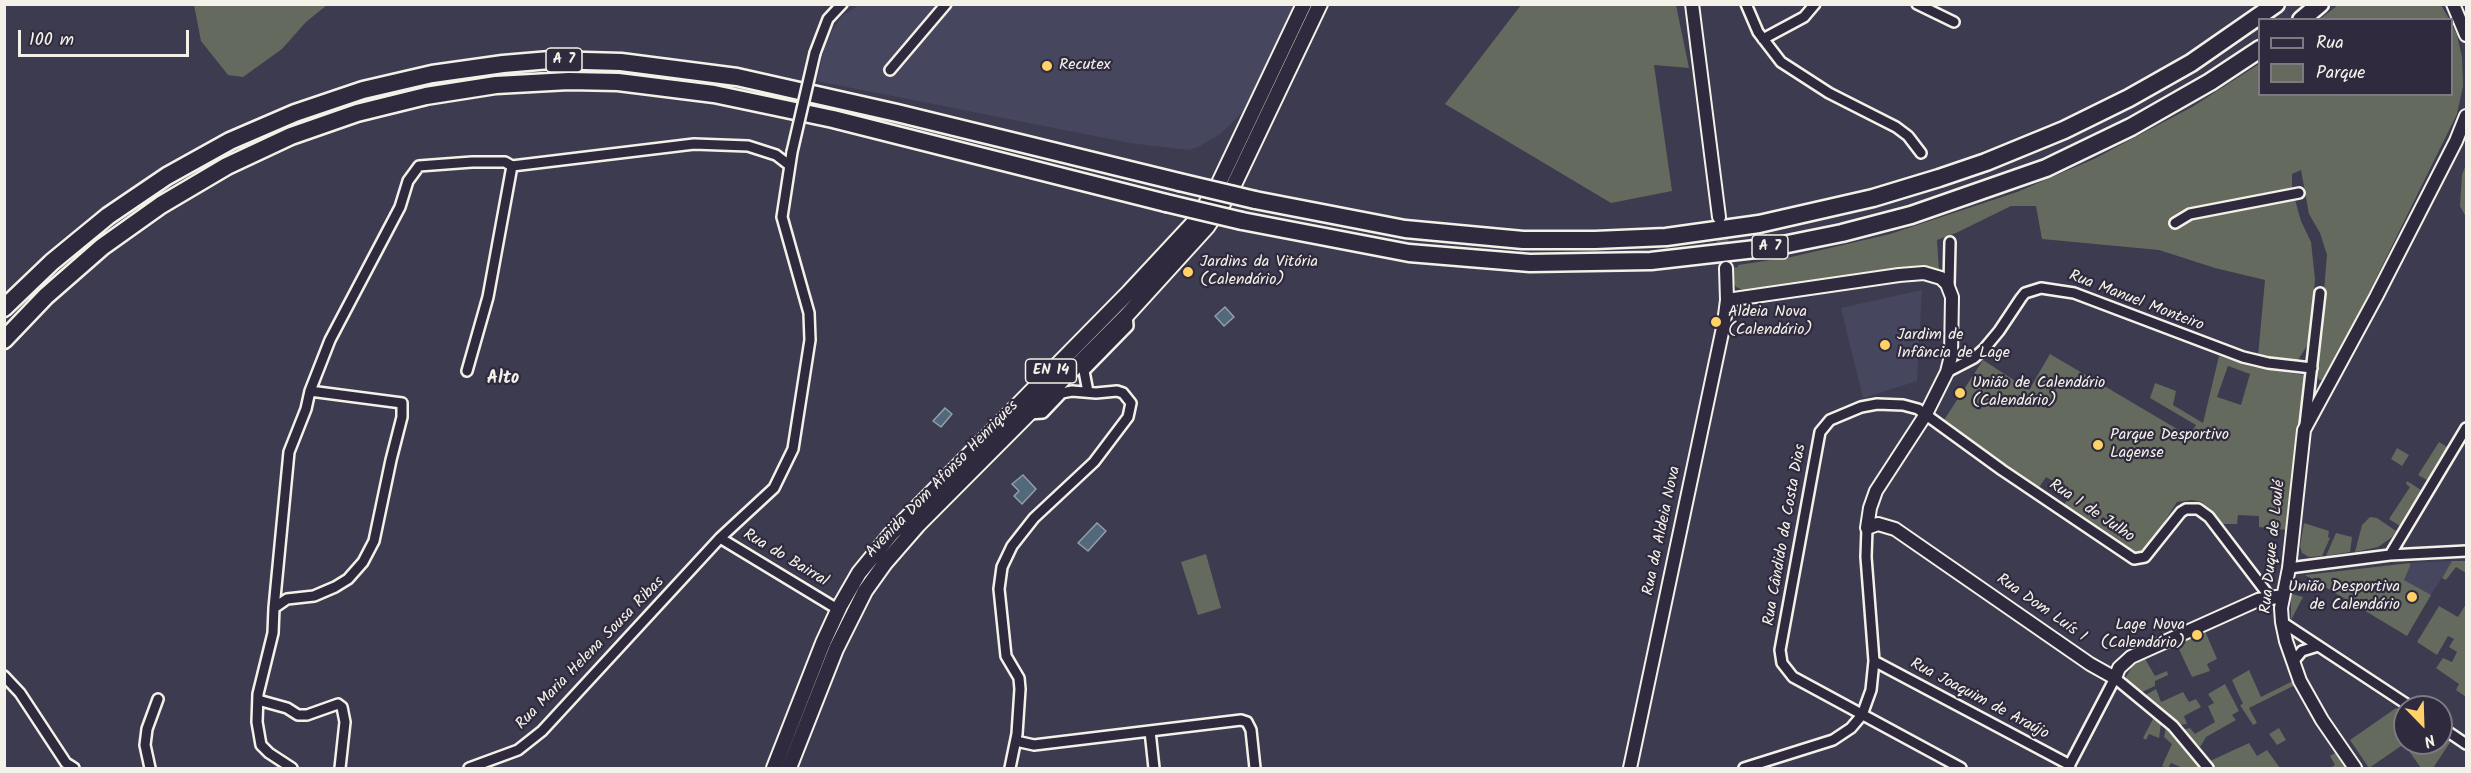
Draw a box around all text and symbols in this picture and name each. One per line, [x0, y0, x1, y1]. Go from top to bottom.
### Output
scale bar [21, 18, 192, 56]
legend [2258, 18, 2453, 96]
text: 100 m [29, 26, 74, 55]
text: Rua [2316, 29, 2344, 58]
road number: A 7 [546, 48, 582, 72]
place label: Recutex [1059, 56, 1111, 76]
marker: Recutex [1040, 59, 1054, 73]
text: Parque [2316, 59, 2365, 88]
road number: A 7 [1752, 235, 1788, 259]
place label: Jardins da Vitória (Calendário) [1200, 253, 1318, 291]
marker: Jardins da Vitória (Calendário) [1181, 265, 1195, 279]
street label: Rua Manuel Monteiro [2066, 267, 2206, 337]
place label: Aldeia Nova (Calendário) [1728, 303, 1812, 341]
marker: Aldeia Nova (Calendário) [1709, 315, 1723, 329]
place label: Jardim de Infância de Lage [1897, 326, 2010, 364]
marker: Jardim de Infância de Lage [1878, 338, 1892, 352]
road number: EN 14 [1026, 359, 1076, 383]
district label: Alto [487, 369, 519, 391]
place label: União de Calendário (Calendário) [1972, 374, 2105, 412]
marker: União de Calendário (Calendário) [1953, 386, 1967, 400]
street label: Avenida Dom Afonso Henriques [863, 397, 1023, 563]
place label: Parque Desportivo Lagense [2110, 426, 2229, 464]
marker: Parque Desportivo Lagense [2091, 438, 2105, 452]
street label: Rua Cândido da Costa Dias [1761, 443, 1811, 627]
street label: Rua da Aldeia Nova [1640, 465, 1686, 597]
street label: Rua 1 de Julho [2045, 476, 2137, 548]
street label: Rua Duque de Loulé [2257, 479, 2291, 615]
street label: Rua do Bairral [739, 526, 831, 592]
street label: Rua Dom Luís I [1992, 571, 2090, 647]
street label: Rua Maria Helena Sousa Ribas [513, 573, 669, 735]
place label: União Desportiva de Calendário [2288, 578, 2400, 616]
marker: União Desportiva de Calendário [2405, 590, 2419, 604]
place label: Lage Nova (Calendário) [2101, 616, 2185, 654]
marker: Lage Nova (Calendário) [2190, 628, 2204, 642]
street label: Rua Joaquim de Araújo [1906, 655, 2052, 745]
north arrow [2393, 695, 2453, 755]
text: N [2420, 727, 2439, 754]

